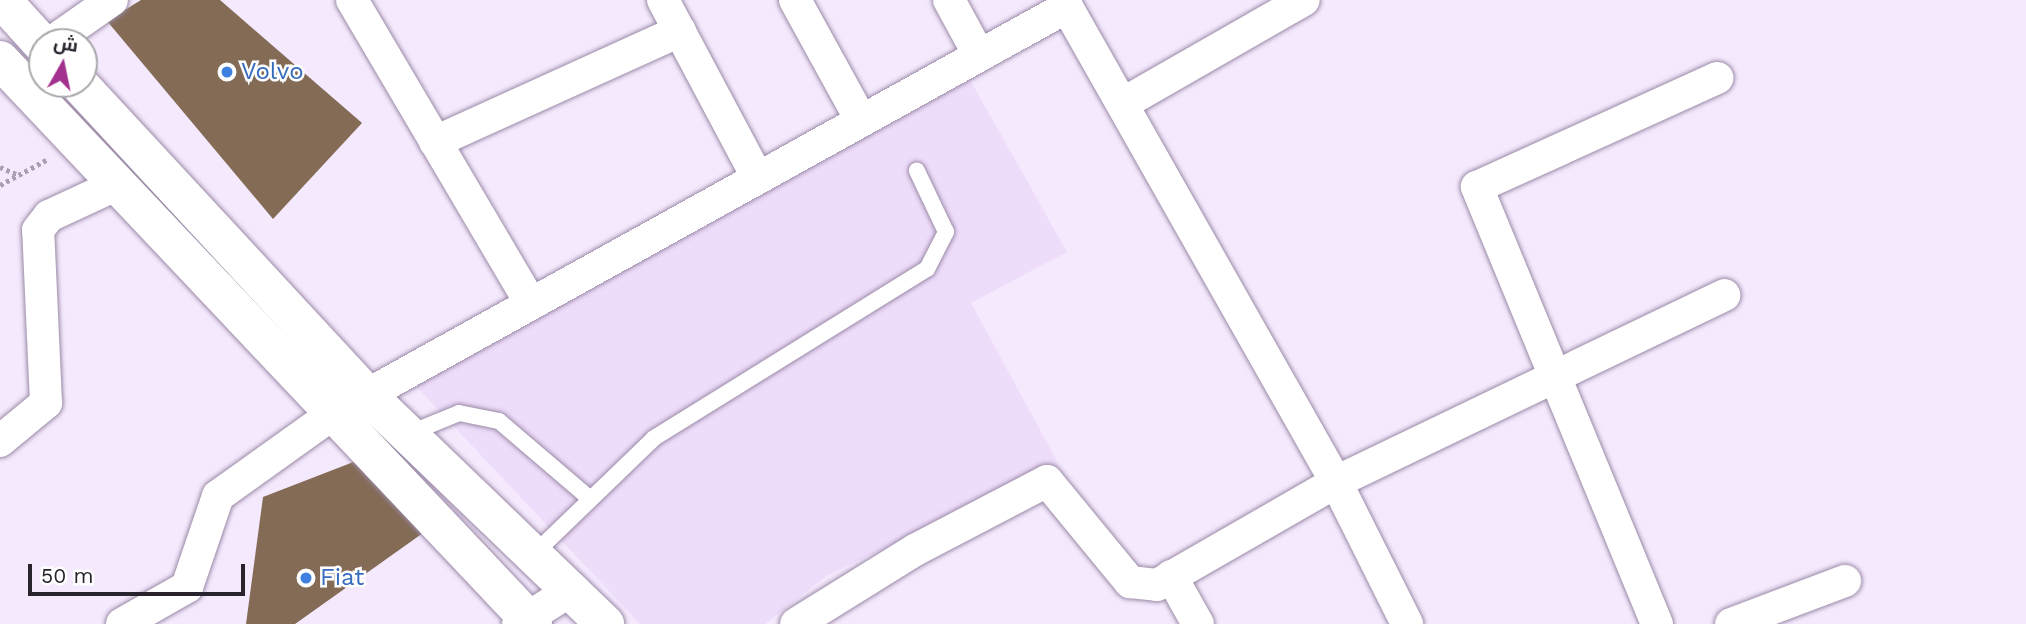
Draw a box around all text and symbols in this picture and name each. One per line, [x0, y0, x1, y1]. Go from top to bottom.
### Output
north arrow [28, 28, 98, 98]
text: ش [52, 30, 80, 57]
place label: Volvo [241, 58, 304, 86]
marker: Volvo [219, 64, 235, 80]
scale bar [32, 550, 248, 594]
text: 50 m [41, 563, 93, 588]
place label: Fiat [320, 564, 364, 592]
marker: Fiat [298, 570, 314, 586]

